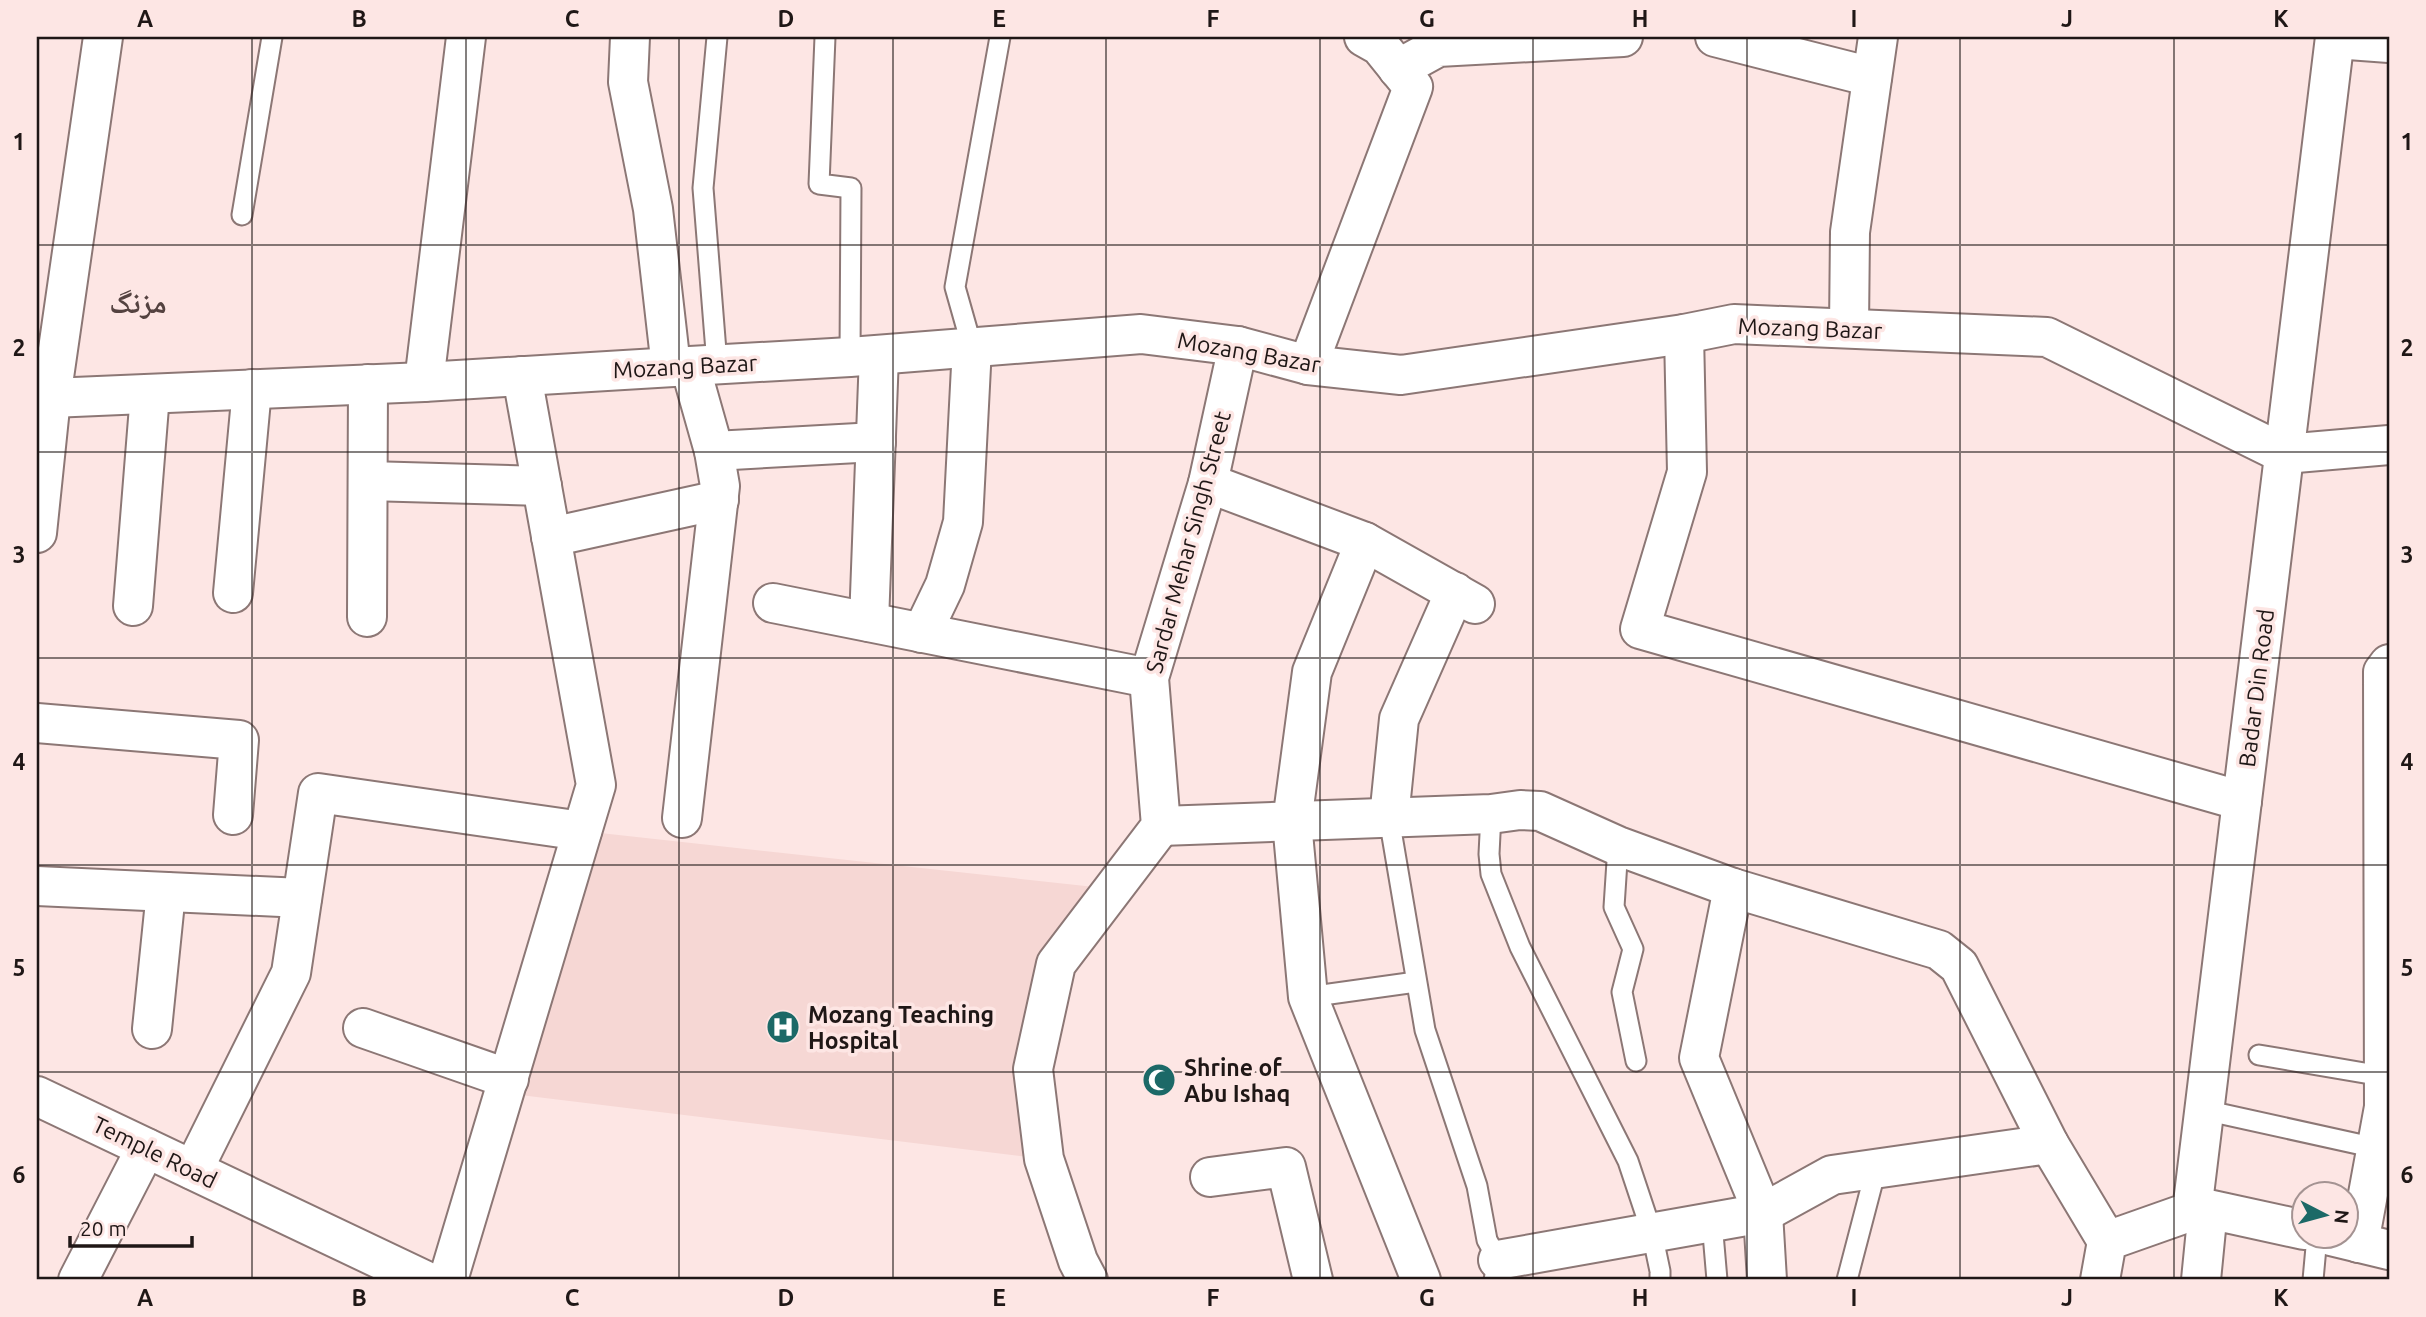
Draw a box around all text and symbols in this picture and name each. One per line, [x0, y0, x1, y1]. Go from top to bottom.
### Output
text: A [137, 6, 153, 31]
text: B [351, 6, 367, 31]
text: C [565, 6, 580, 31]
text: D [778, 6, 794, 31]
text: E [992, 6, 1006, 31]
text: F [1207, 6, 1220, 31]
text: G [1419, 6, 1435, 31]
text: H [1632, 6, 1648, 31]
text: I [1851, 6, 1857, 31]
text: J [2061, 6, 2073, 31]
text: K [2273, 6, 2289, 31]
text: 1 [13, 129, 25, 154]
text: 1 [2401, 129, 2413, 154]
district label: مزنگ [109, 285, 167, 319]
street label: Mozang Bazar [1737, 313, 1883, 343]
street label: Mozang Bazar [1176, 327, 1323, 377]
text: 2 [13, 335, 25, 360]
text: 2 [2401, 335, 2413, 360]
street label: Mozang Bazar [612, 350, 758, 382]
street label: Sardar Mehar Singh Street [1141, 408, 1235, 676]
text: 3 [13, 542, 25, 567]
text: 3 [2401, 542, 2413, 567]
street label: Badar Din Road [2234, 608, 2278, 768]
text: 4 [13, 749, 26, 774]
text: 4 [2401, 749, 2414, 774]
text: 5 [13, 955, 25, 980]
text: 5 [2401, 955, 2413, 980]
place label: Mozang Teaching Hospital [808, 1002, 994, 1053]
hospital icon: Mozang Teaching Hospital [764, 1008, 802, 1046]
place label: Shrine of Abu Ishaq [1184, 1055, 1290, 1106]
mosque icon: Shrine of Abu Ishaq [1140, 1061, 1178, 1099]
street label: Temple Road [89, 1111, 221, 1193]
text: 6 [13, 1162, 26, 1187]
text: 6 [2401, 1162, 2414, 1187]
north arrow [2290, 1180, 2360, 1250]
scale bar [70, 1205, 192, 1249]
text: N [2330, 1209, 2354, 1225]
text: 20 m [80, 1216, 127, 1240]
text: A [137, 1285, 153, 1310]
text: B [351, 1285, 367, 1310]
text: C [565, 1285, 580, 1310]
text: D [778, 1285, 794, 1310]
text: E [992, 1285, 1006, 1310]
text: F [1207, 1285, 1220, 1310]
text: G [1419, 1285, 1435, 1310]
text: H [1632, 1285, 1648, 1310]
text: I [1851, 1285, 1857, 1310]
text: J [2061, 1285, 2073, 1310]
text: K [2273, 1285, 2289, 1310]

